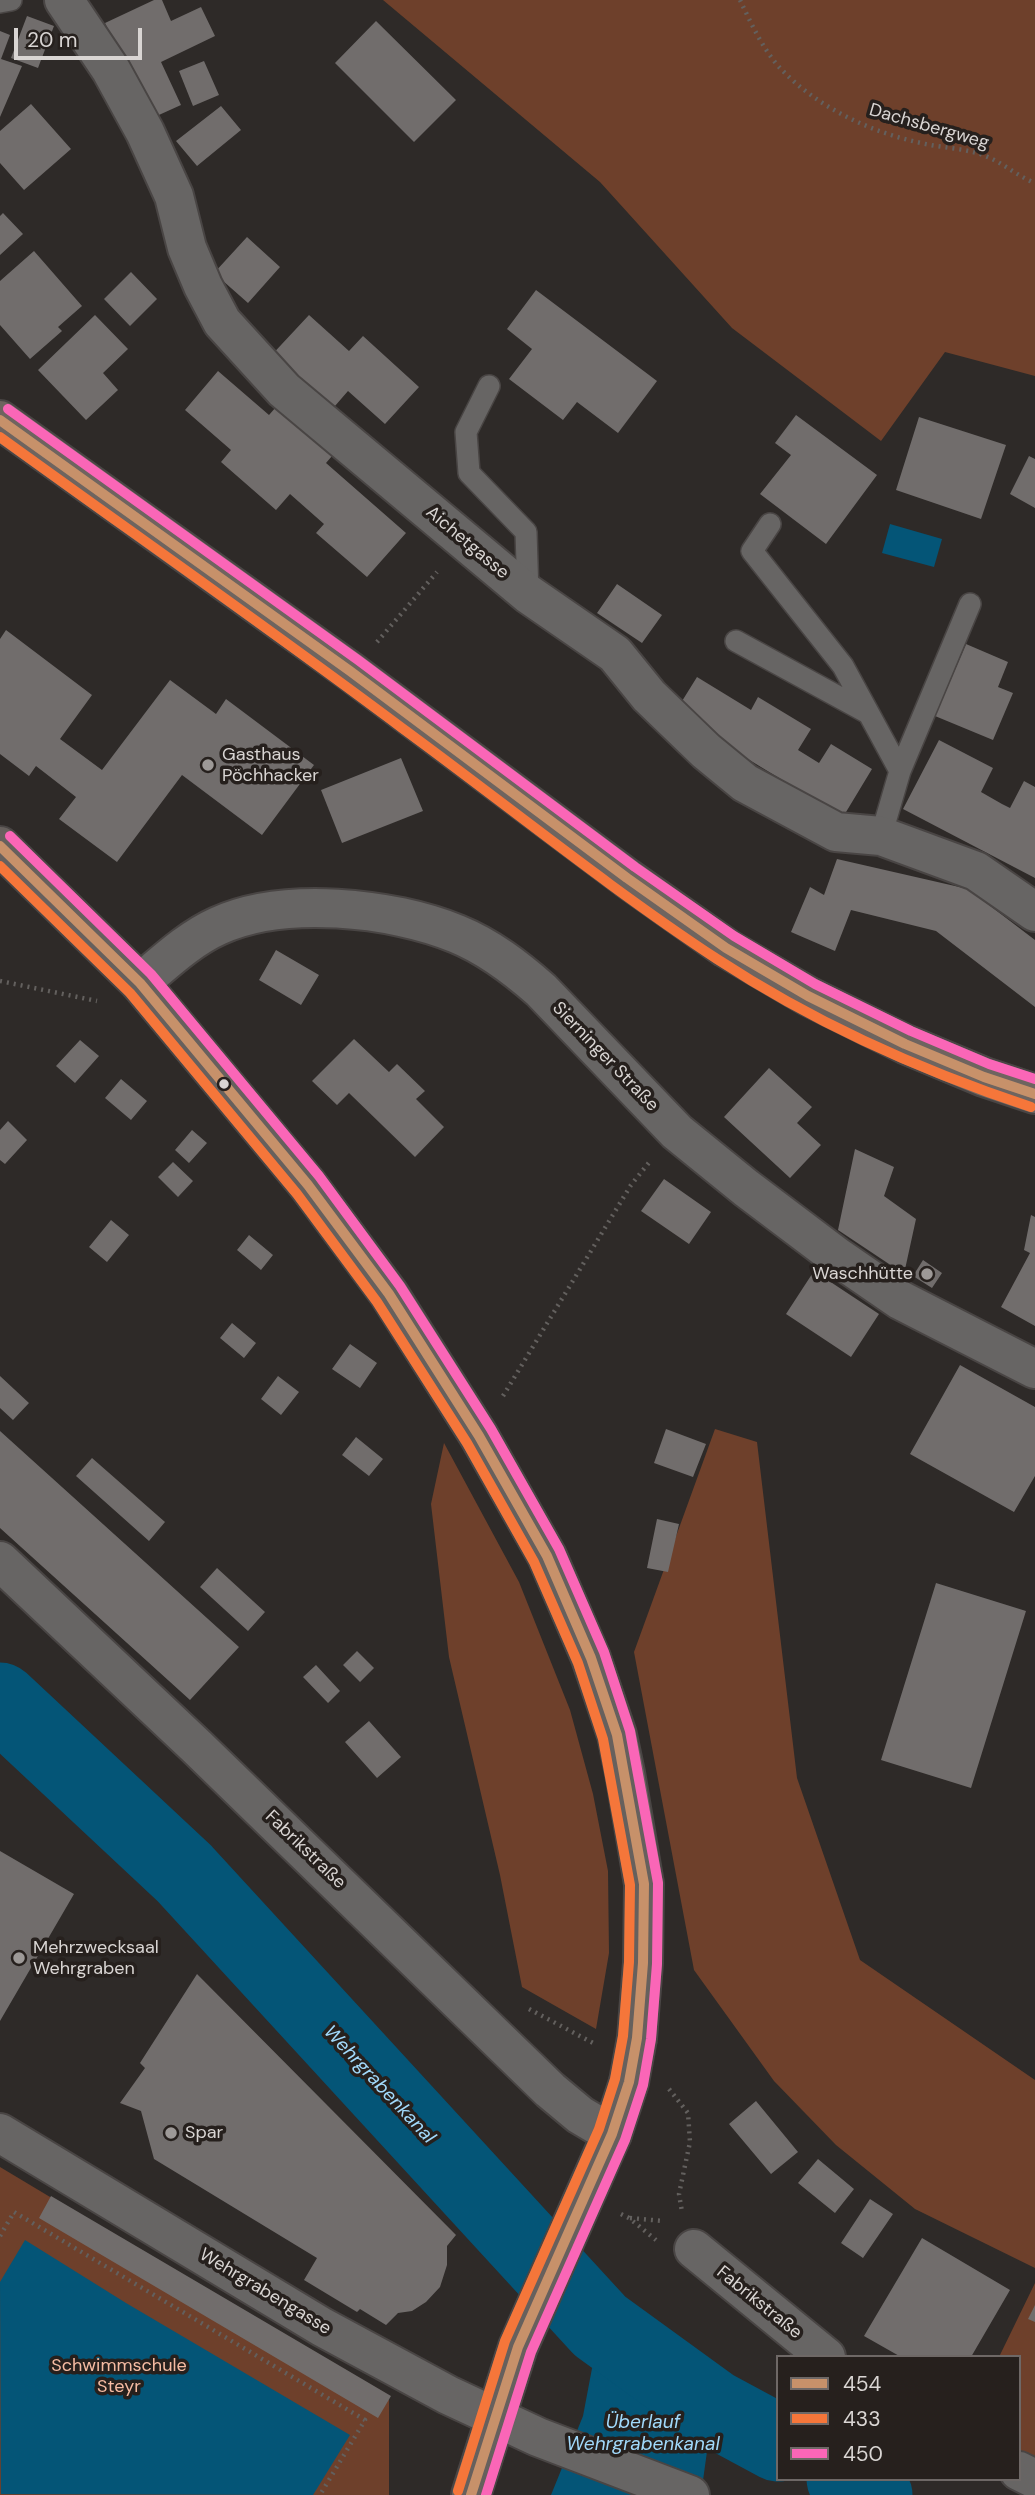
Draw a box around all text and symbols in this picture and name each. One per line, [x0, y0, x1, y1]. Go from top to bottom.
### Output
scale bar [18, 14, 145, 58]
text: 20 m [27, 26, 78, 54]
street label: Dachsbergweg [867, 100, 991, 154]
street label: Aichetgasse [421, 502, 513, 584]
place label: Gasthaus Pöchhacker [222, 744, 319, 786]
marker: Gasthaus Pöchhacker [200, 757, 216, 773]
street label: Sierninger Straße [547, 998, 663, 1116]
unlabelled marker [217, 1077, 231, 1091]
place label: Waschhütte [812, 1263, 913, 1285]
marker: Waschhütte [919, 1266, 935, 1282]
street label: Fabrikstraße [260, 1806, 350, 1894]
place label: Mehrzwecksaal Wehrgraben [33, 1937, 159, 1980]
marker: Mehrzwecksaal Wehrgraben [11, 1950, 27, 1966]
water label: Wehrgrabenkanal [318, 2021, 440, 2149]
place label: Spar [185, 2122, 223, 2144]
marker: Spar [163, 2125, 179, 2141]
street label: Wehrgrabengasse [195, 2244, 335, 2340]
street label: Fabrikstraße [712, 2262, 806, 2344]
park label: Schwimmschule Steyr [51, 2355, 187, 2398]
legend [776, 2355, 1021, 2481]
text: 454 [843, 2370, 881, 2398]
text: 433 [843, 2405, 881, 2433]
water label: Überlauf Wehrgrabenkanal [566, 2412, 720, 2456]
text: 450 [843, 2440, 883, 2468]

